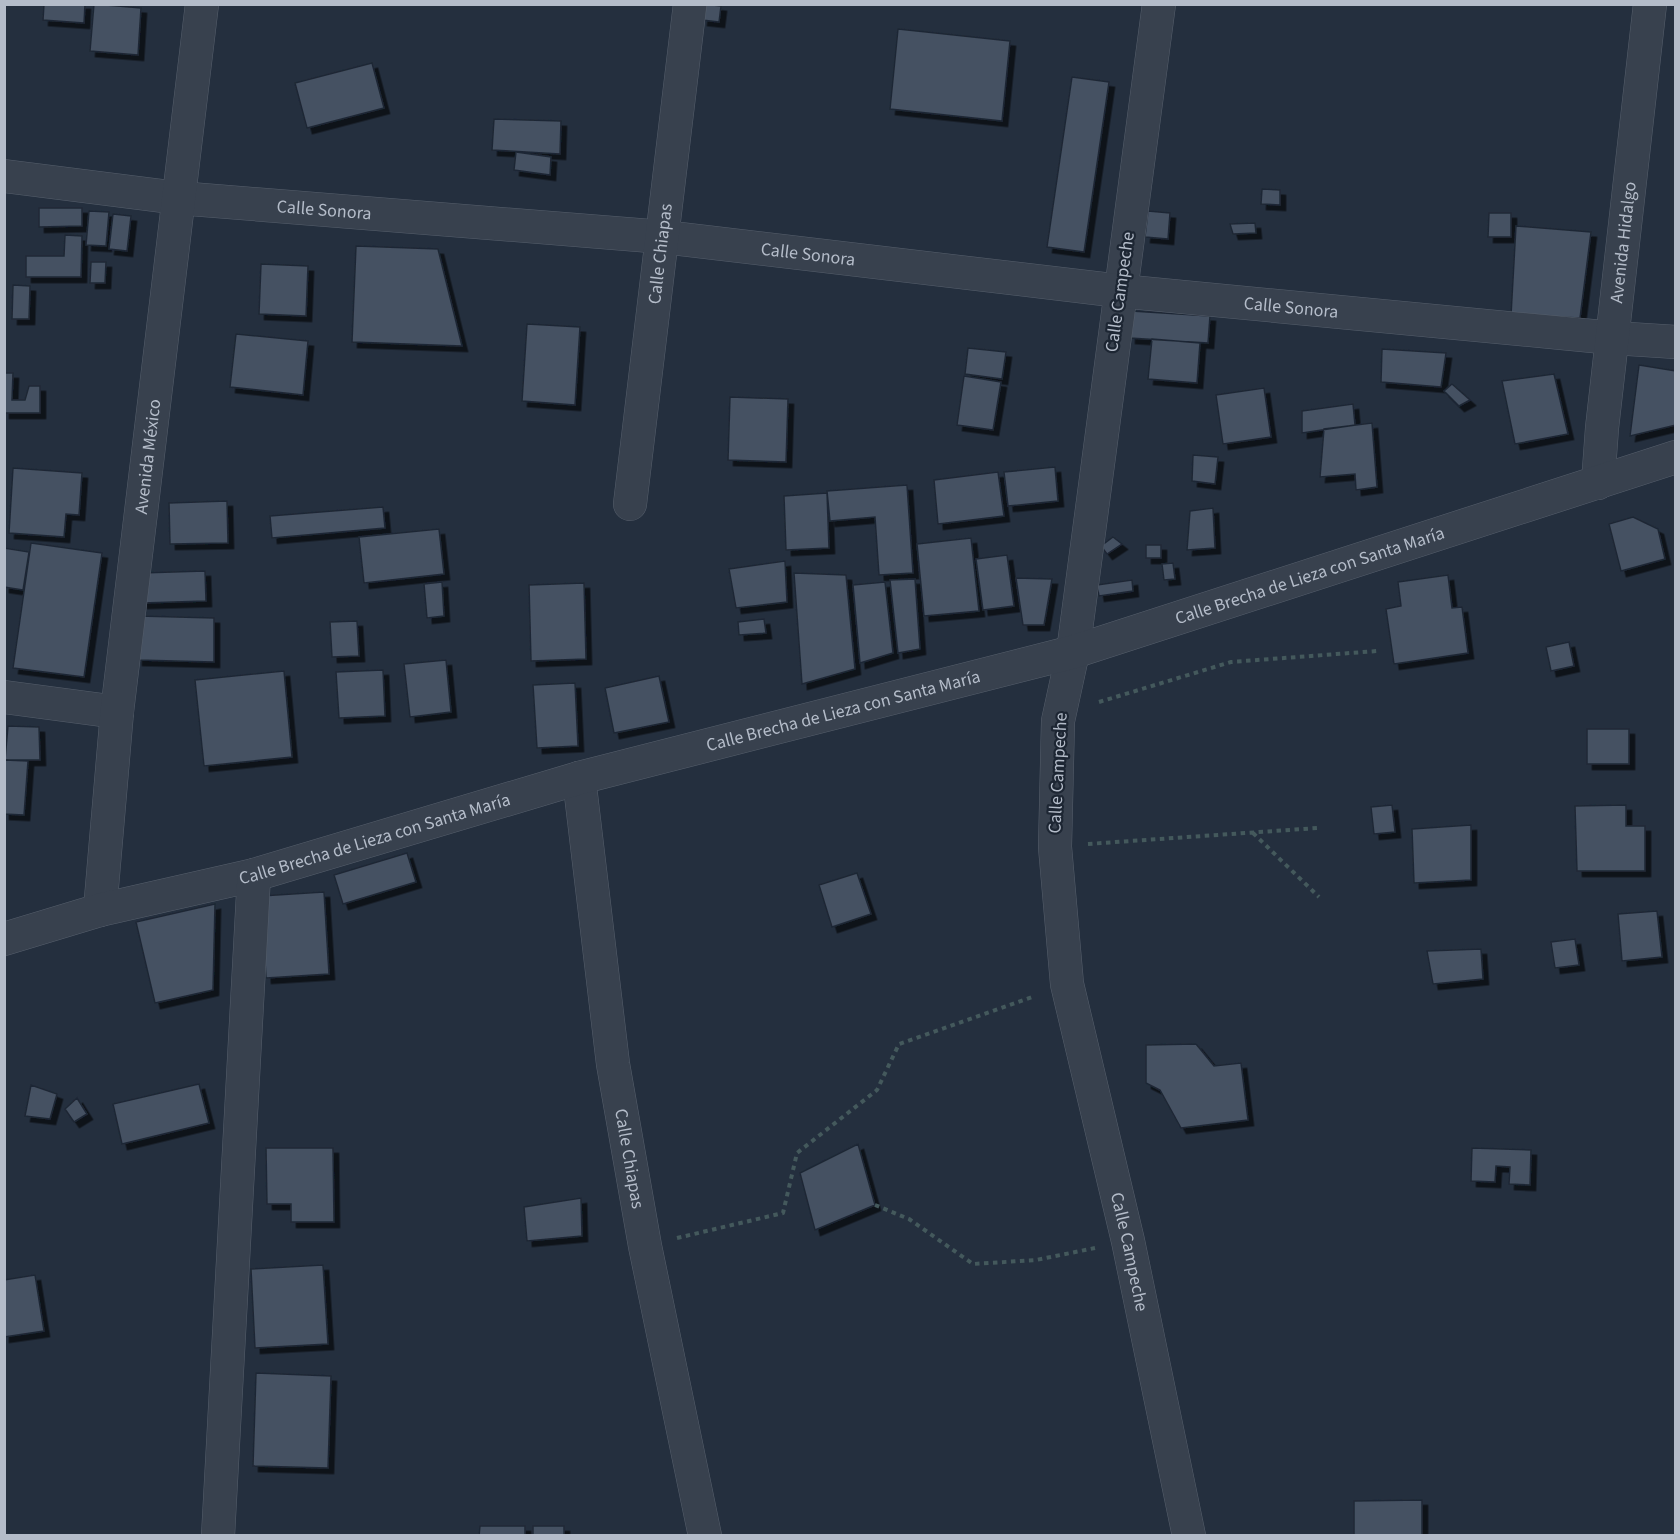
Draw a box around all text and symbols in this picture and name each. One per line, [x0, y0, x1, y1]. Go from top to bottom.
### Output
street label: Avenida Hidalgo [1604, 180, 1642, 305]
street label: Calle Sonora [276, 193, 372, 226]
street label: Calle Chiapas [642, 202, 678, 305]
street label: Calle Campeche [1099, 230, 1141, 354]
street label: Calle Sonora [759, 236, 857, 272]
street label: Calle Sonora [1243, 290, 1340, 324]
street label: Avenida México [128, 398, 167, 516]
street label: Calle Brecha de Lieza con Santa María [1172, 520, 1448, 631]
street label: Calle Brecha de Lieza con Santa María [703, 664, 983, 758]
street label: Calle Campeche [1042, 712, 1074, 834]
street label: Calle Brecha de Lieza con Santa María [236, 787, 513, 891]
street label: Calle Chiapas [609, 1107, 651, 1210]
street label: Calle Campeche [1104, 1190, 1155, 1314]

